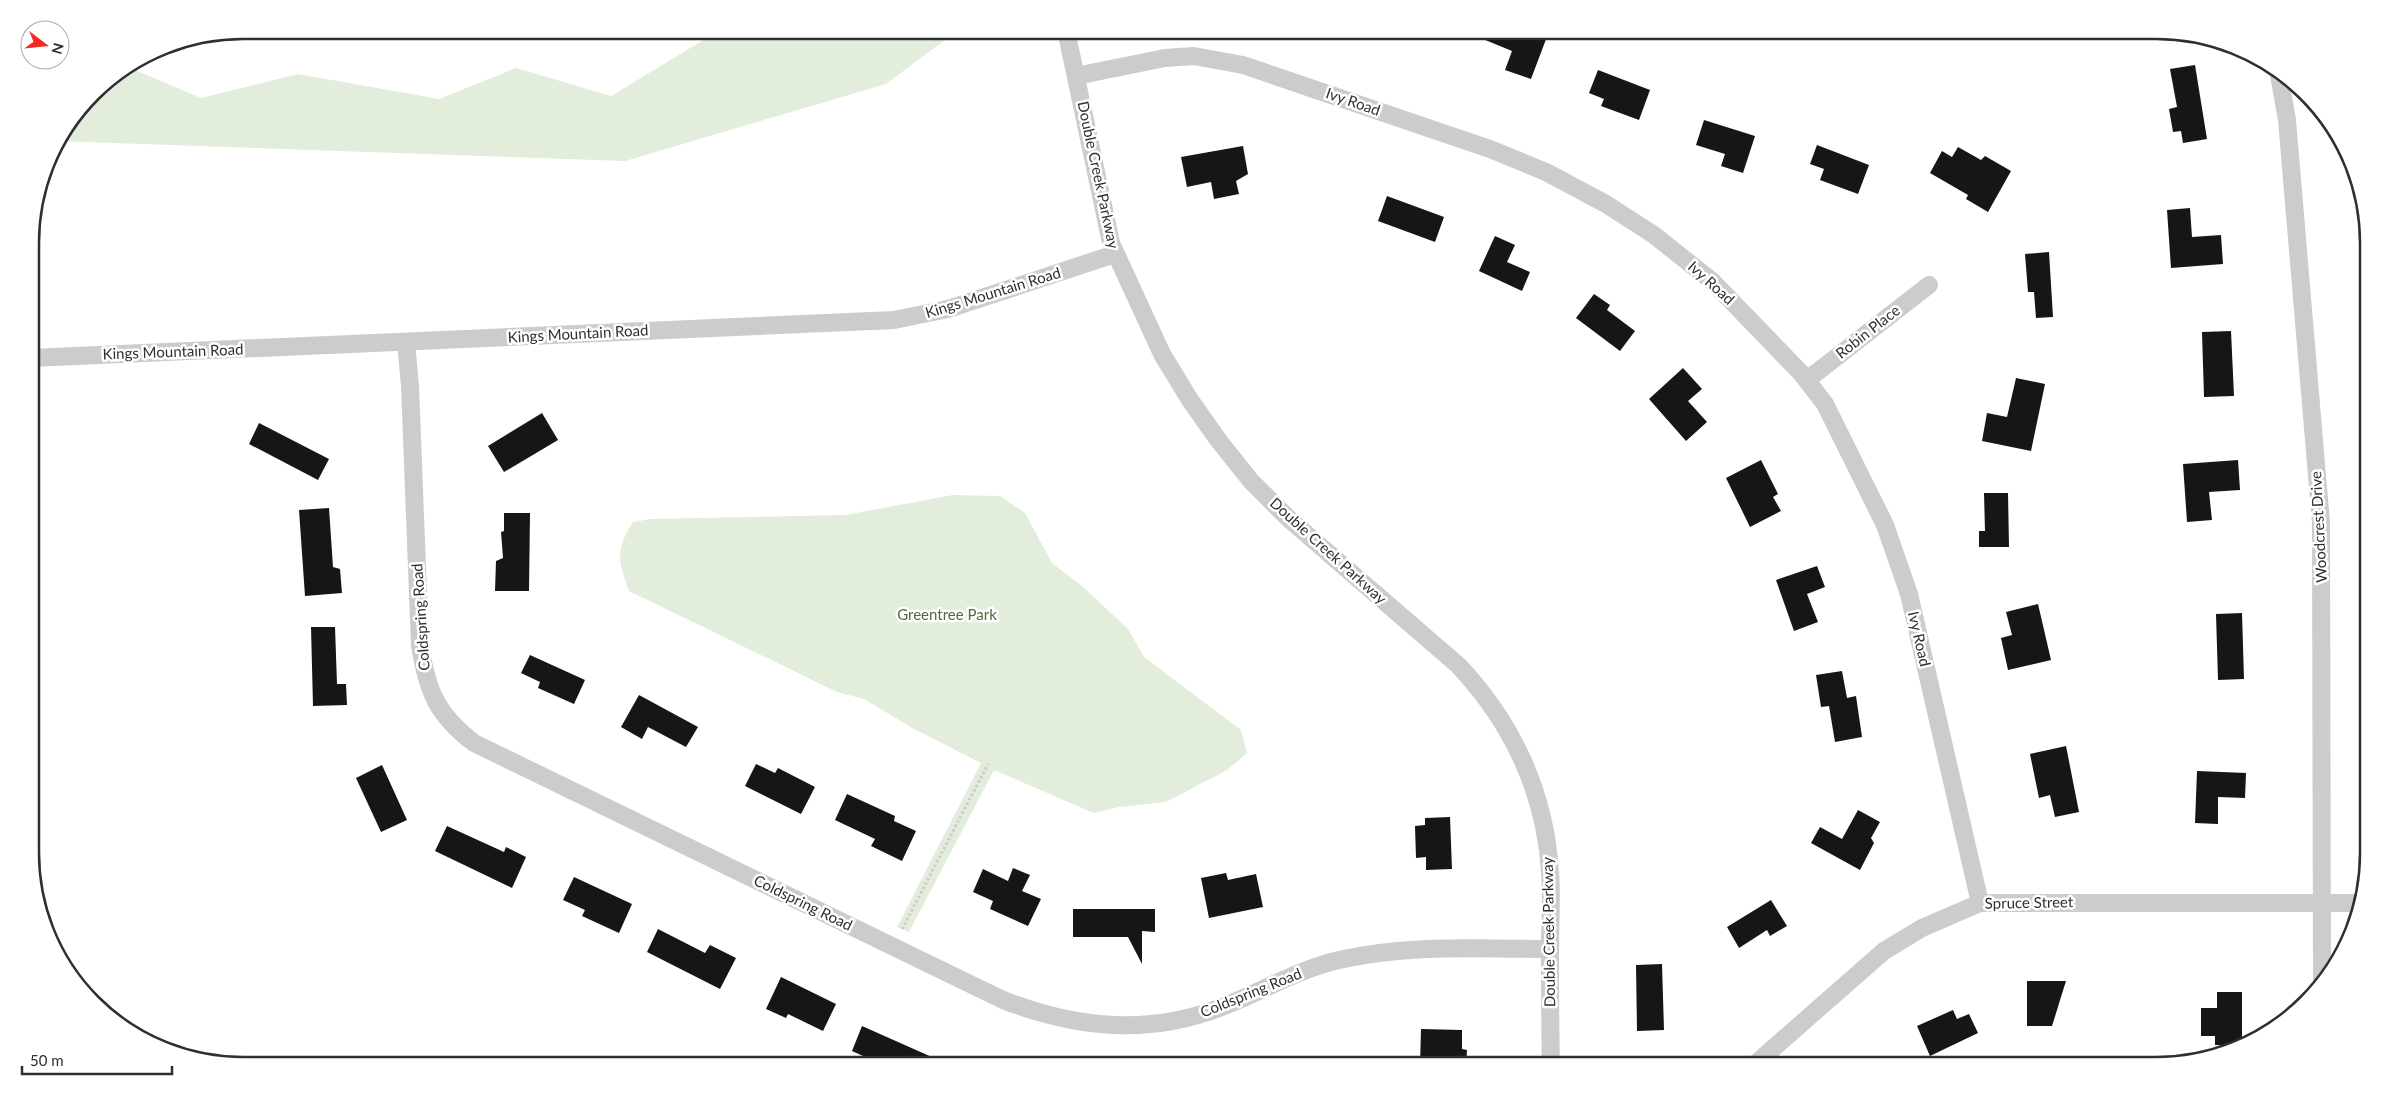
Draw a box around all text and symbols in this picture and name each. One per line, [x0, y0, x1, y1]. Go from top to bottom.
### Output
north arrow [20, 20, 70, 70]
text: N [48, 41, 68, 56]
street label: Ivy Road [1324, 83, 1383, 119]
street label: Double Creek Parkway [1075, 99, 1123, 250]
street label: Ivy Road [1685, 257, 1739, 308]
street label: Kings Mountain Road [923, 263, 1063, 321]
street label: Robin Place [1832, 301, 1903, 362]
street label: Kings Mountain Road [507, 320, 649, 346]
street label: Kings Mountain Road [102, 340, 244, 362]
street label: Woodcrest Drive [2306, 471, 2330, 583]
street label: Double Creek Parkway [1267, 493, 1391, 607]
street label: Coldspring Road [407, 563, 433, 671]
park label: Greentree Park [897, 605, 997, 623]
street label: Ivy Road [1905, 609, 1935, 668]
street label: Double Creek Parkway [1538, 856, 1558, 1007]
street label: Coldspring Road [751, 870, 856, 934]
street label: Spruce Street [1985, 892, 2074, 912]
street label: Coldspring Road [1197, 964, 1304, 1021]
scale bar [22, 1044, 172, 1076]
text: 50 m [30, 1051, 64, 1069]

